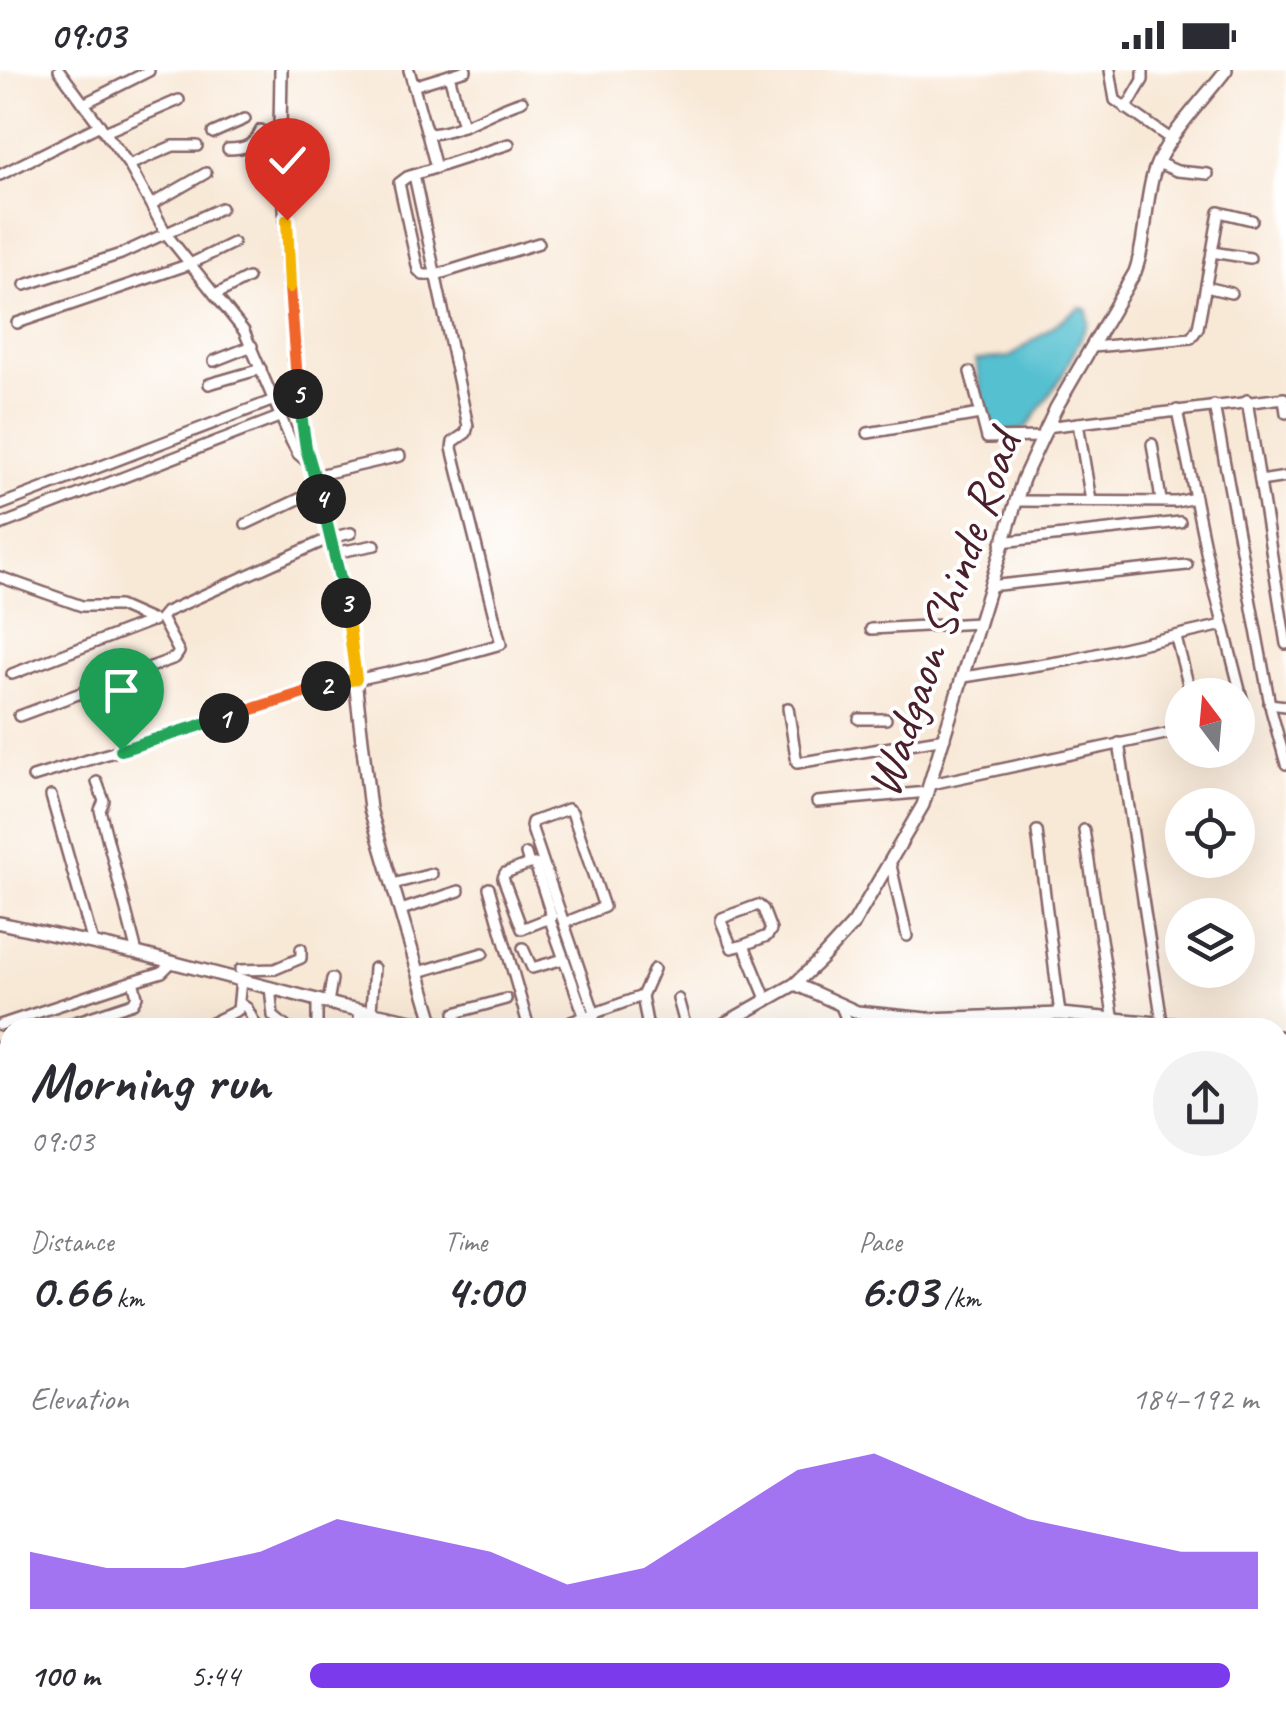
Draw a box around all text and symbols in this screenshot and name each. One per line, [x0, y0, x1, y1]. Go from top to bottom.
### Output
text: 09:03 [50, 12, 125, 59]
pin [245, 118, 330, 221]
icon: check [260, 133, 315, 188]
pin: 5 [273, 369, 323, 419]
text: 5 [292, 376, 304, 411]
street label: Wadgaon Shinde Road [851, 416, 1037, 805]
pin: 4 [296, 474, 346, 524]
text: 4 [315, 481, 327, 516]
pin: 3 [321, 578, 371, 628]
text: 3 [340, 585, 352, 620]
pin [79, 648, 164, 751]
pin: 2 [301, 661, 351, 711]
icon: arrive [94, 663, 149, 718]
text: 2 [320, 668, 332, 703]
north arrow [1165, 678, 1255, 768]
map controls [1165, 678, 1255, 988]
pin: 1 [199, 693, 249, 743]
text: 1 [218, 700, 230, 735]
button: locate [1165, 788, 1255, 878]
button: layers [1165, 898, 1255, 988]
text: Morning run [30, 1047, 270, 1117]
button: share [1153, 1051, 1258, 1156]
text: 09:03 [30, 1120, 94, 1161]
text: Distance [30, 1224, 114, 1259]
text: Time [444, 1224, 487, 1259]
text: Pace [859, 1224, 902, 1259]
text: 0.66 [30, 1259, 110, 1322]
text: 4:00 [444, 1259, 522, 1322]
text: 6:03 [859, 1259, 937, 1322]
text: km [110, 1280, 144, 1315]
text: /km [937, 1280, 980, 1315]
text: Elevation [30, 1378, 128, 1419]
text: 184–192 m [1132, 1378, 1258, 1419]
text: 100 m [30, 1655, 99, 1696]
text: 5:44 [190, 1655, 240, 1696]

